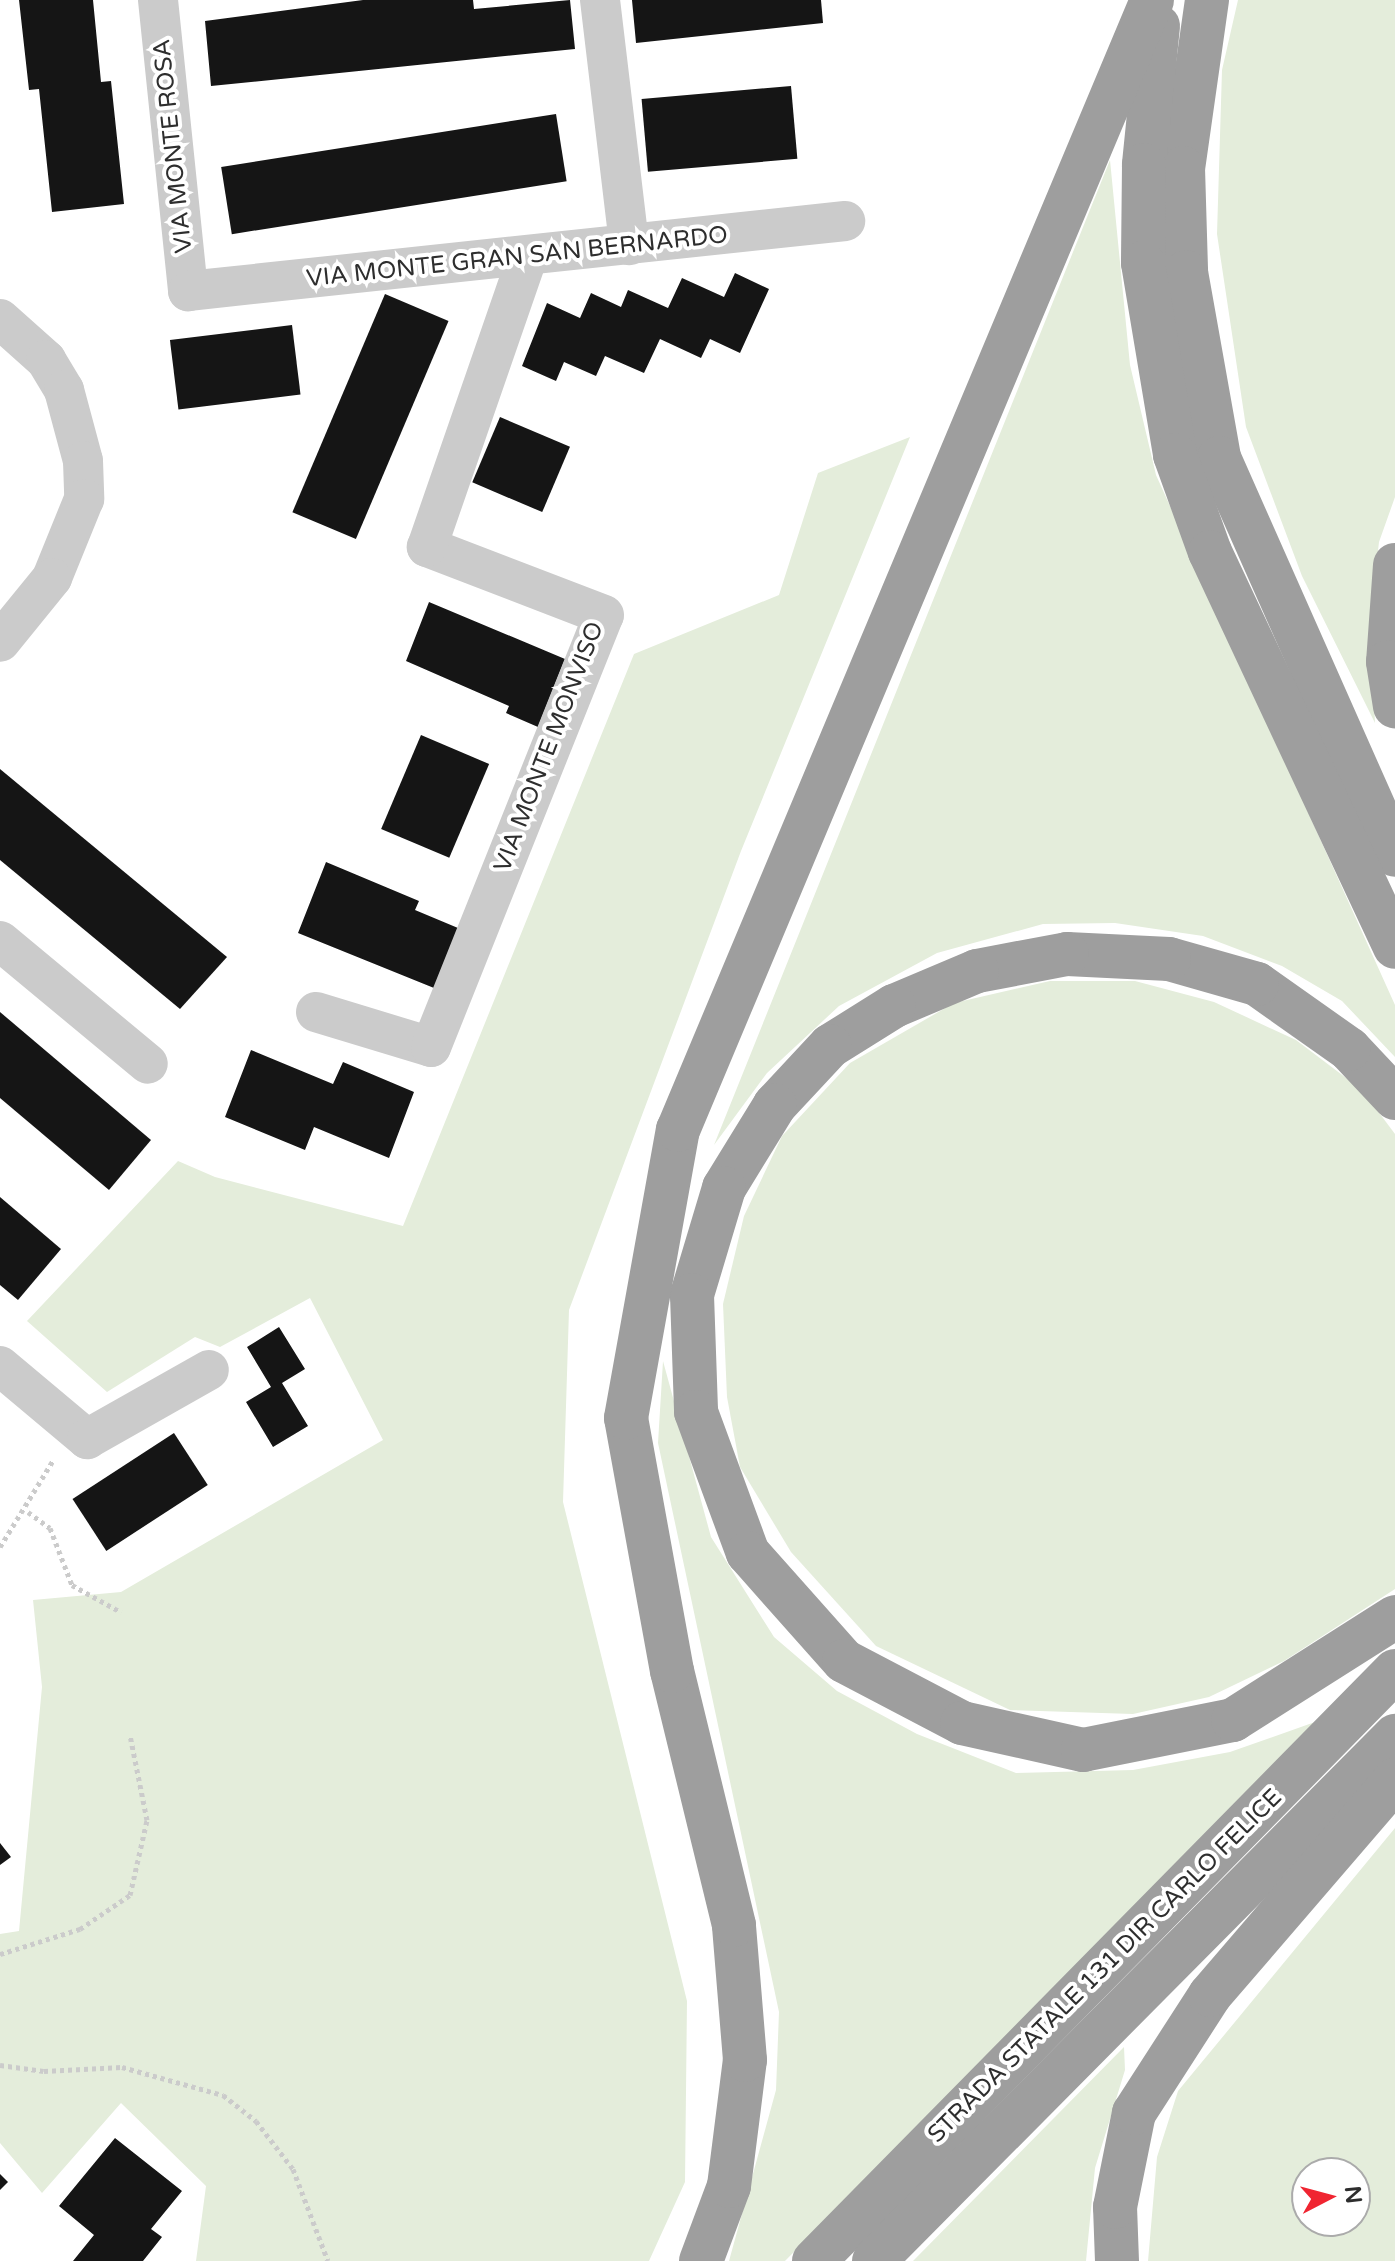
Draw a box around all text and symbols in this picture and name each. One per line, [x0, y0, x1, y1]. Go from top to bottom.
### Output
street label: VIA MONTE ROSA [147, 38, 199, 254]
street label: VIA MONTE GRAN SAN BERNARDO [305, 221, 729, 293]
street label: VIA MONTE MONVISO [488, 618, 610, 876]
street label: STRADA STATALE 131 DIR CARLO FELICE [922, 1783, 1288, 2149]
north arrow [1291, 2157, 1371, 2237]
text: N [1339, 2185, 1367, 2205]

